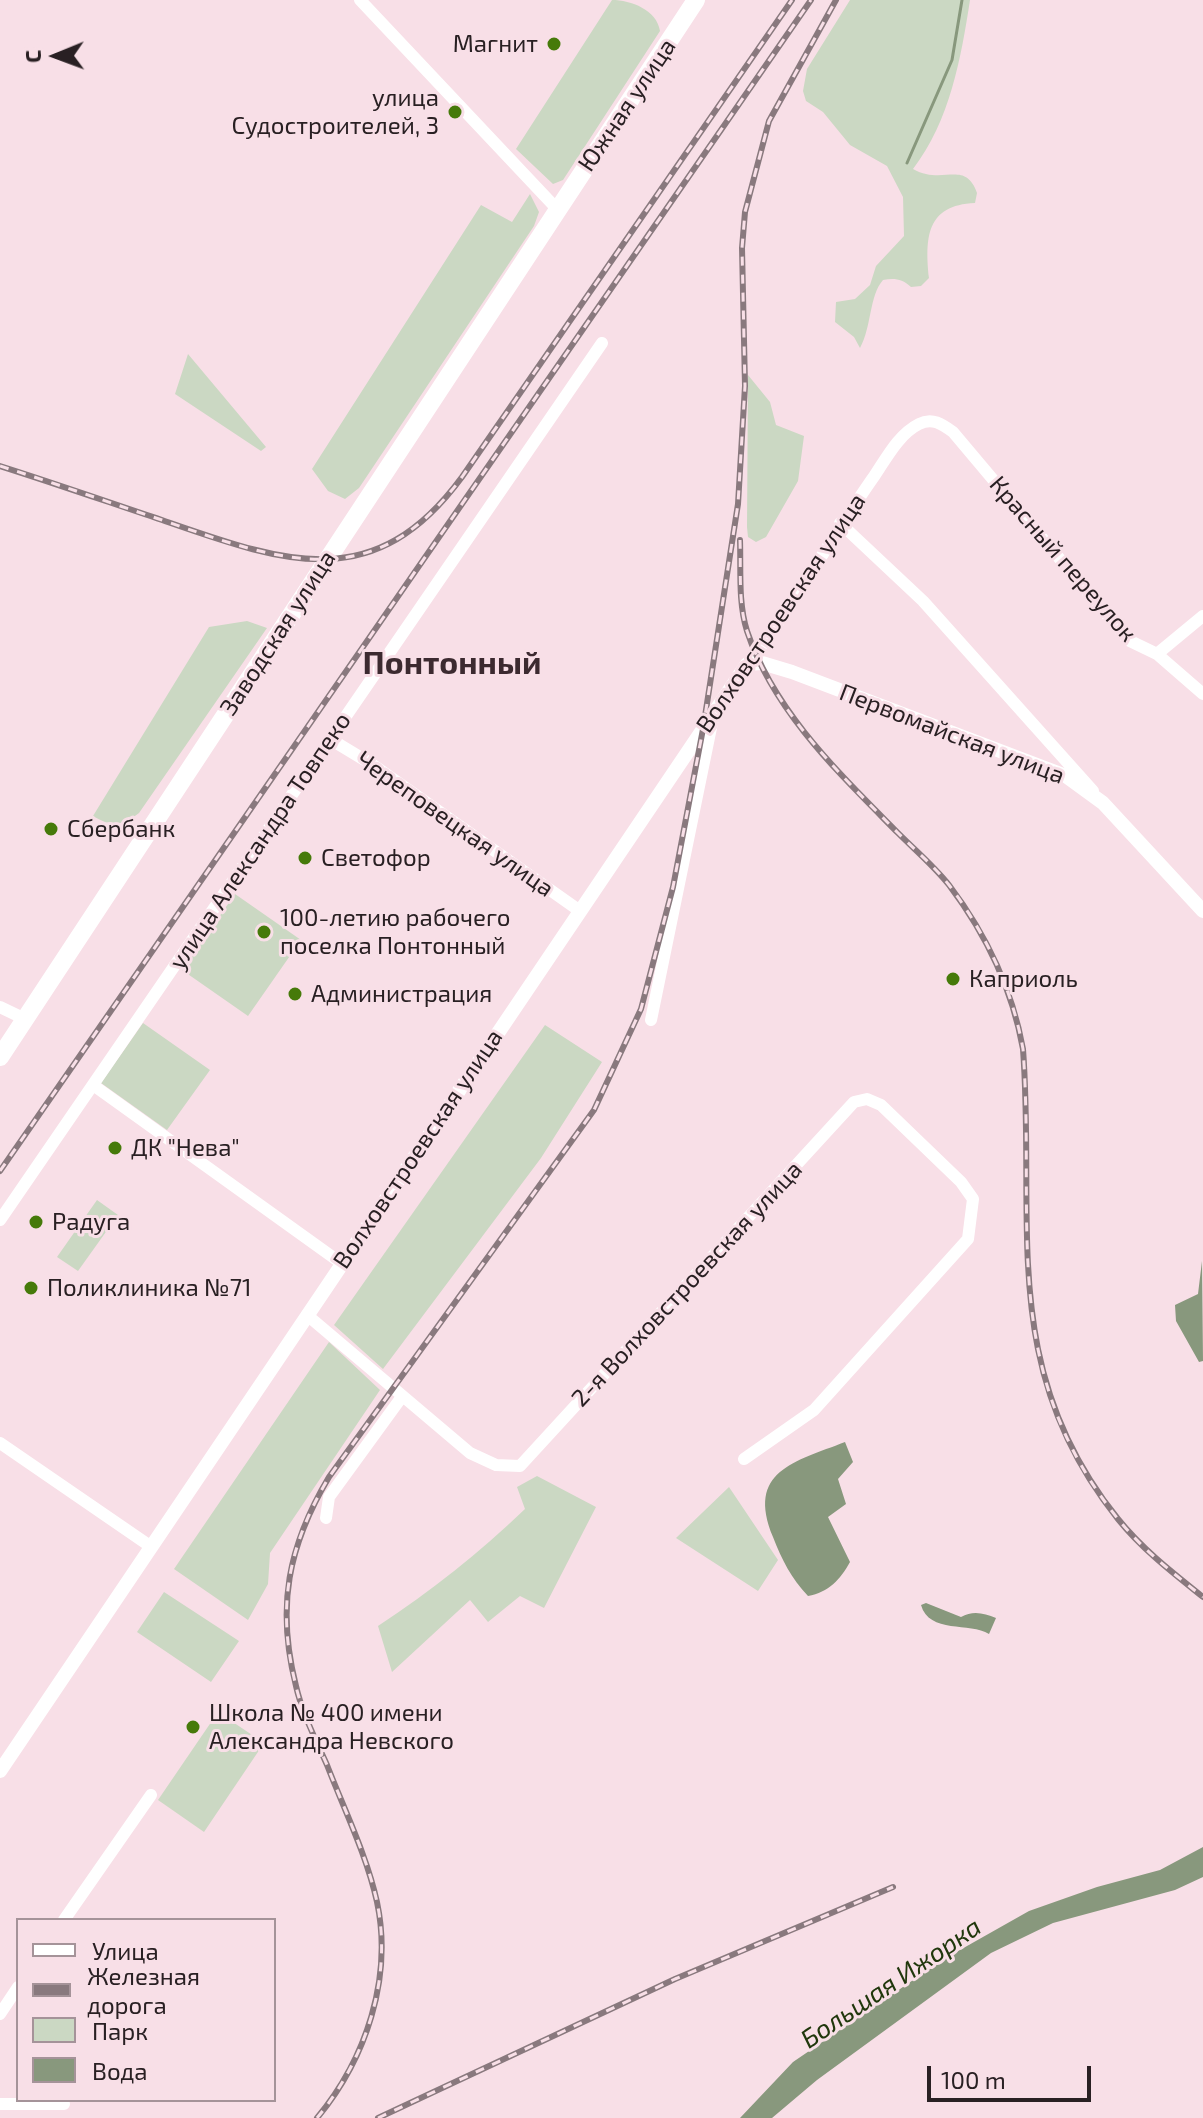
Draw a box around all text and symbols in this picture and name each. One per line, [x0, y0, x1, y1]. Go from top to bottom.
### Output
north arrow [16, 16, 96, 96]
place label: Магнит [453, 30, 538, 58]
street label: Южная улица [572, 33, 682, 177]
marker: Магнит [545, 35, 563, 53]
text: С [19, 50, 45, 63]
place label: улица Судостроителей, 3 [231, 84, 439, 140]
marker: улица Судостроителей, 3 [446, 103, 464, 121]
street label: Красный переулок [983, 470, 1143, 648]
street label: Волховстроевская улица [690, 488, 872, 738]
street label: Заводская улица [214, 545, 342, 721]
district label: Понтонный [363, 644, 541, 682]
street label: Первомайская улица [835, 678, 1069, 790]
street label: улица Александра Товпеко [163, 707, 357, 975]
street label: Череповецкая улица [351, 745, 559, 903]
place label: Сбербанк [67, 815, 175, 843]
marker: Сбербанк [42, 820, 60, 838]
place label: Светофор [321, 844, 431, 872]
marker: Светофор [296, 849, 314, 867]
place label: 100-летию рабочего поселка Понтонный [280, 904, 511, 960]
marker: 100-летию рабочего поселка Понтонный [255, 923, 273, 941]
place label: Каприоль [969, 965, 1078, 993]
marker: Каприоль [944, 970, 962, 988]
place label: Администрация [311, 980, 492, 1008]
marker: Администрация [286, 985, 304, 1003]
street label: Волховстроевская улица [327, 1024, 509, 1274]
place label: ДК "Нева" [131, 1134, 240, 1162]
marker: ДК "Нева" [106, 1139, 124, 1157]
street label: 2-я Волховстроевская улица [566, 1155, 808, 1413]
place label: Радуга [52, 1208, 130, 1236]
marker: Радуга [27, 1213, 45, 1231]
place label: Поликлиника №71 [47, 1274, 252, 1302]
marker: Поликлиника №71 [22, 1279, 40, 1297]
place label: Школа № 400 имени Александра Невского [209, 1699, 454, 1755]
marker: Школа № 400 имени Александра Невского [184, 1718, 202, 1736]
water label: Большая Ижорка [795, 1911, 987, 2055]
legend [16, 1918, 276, 2102]
text: Улица [92, 1936, 159, 1965]
text: Железная дорога [87, 1961, 200, 2019]
text: Парк [92, 2016, 148, 2045]
scale bar [931, 2050, 1095, 2100]
text: Вода [92, 2056, 148, 2085]
text: 100 m [941, 2065, 1006, 2094]

